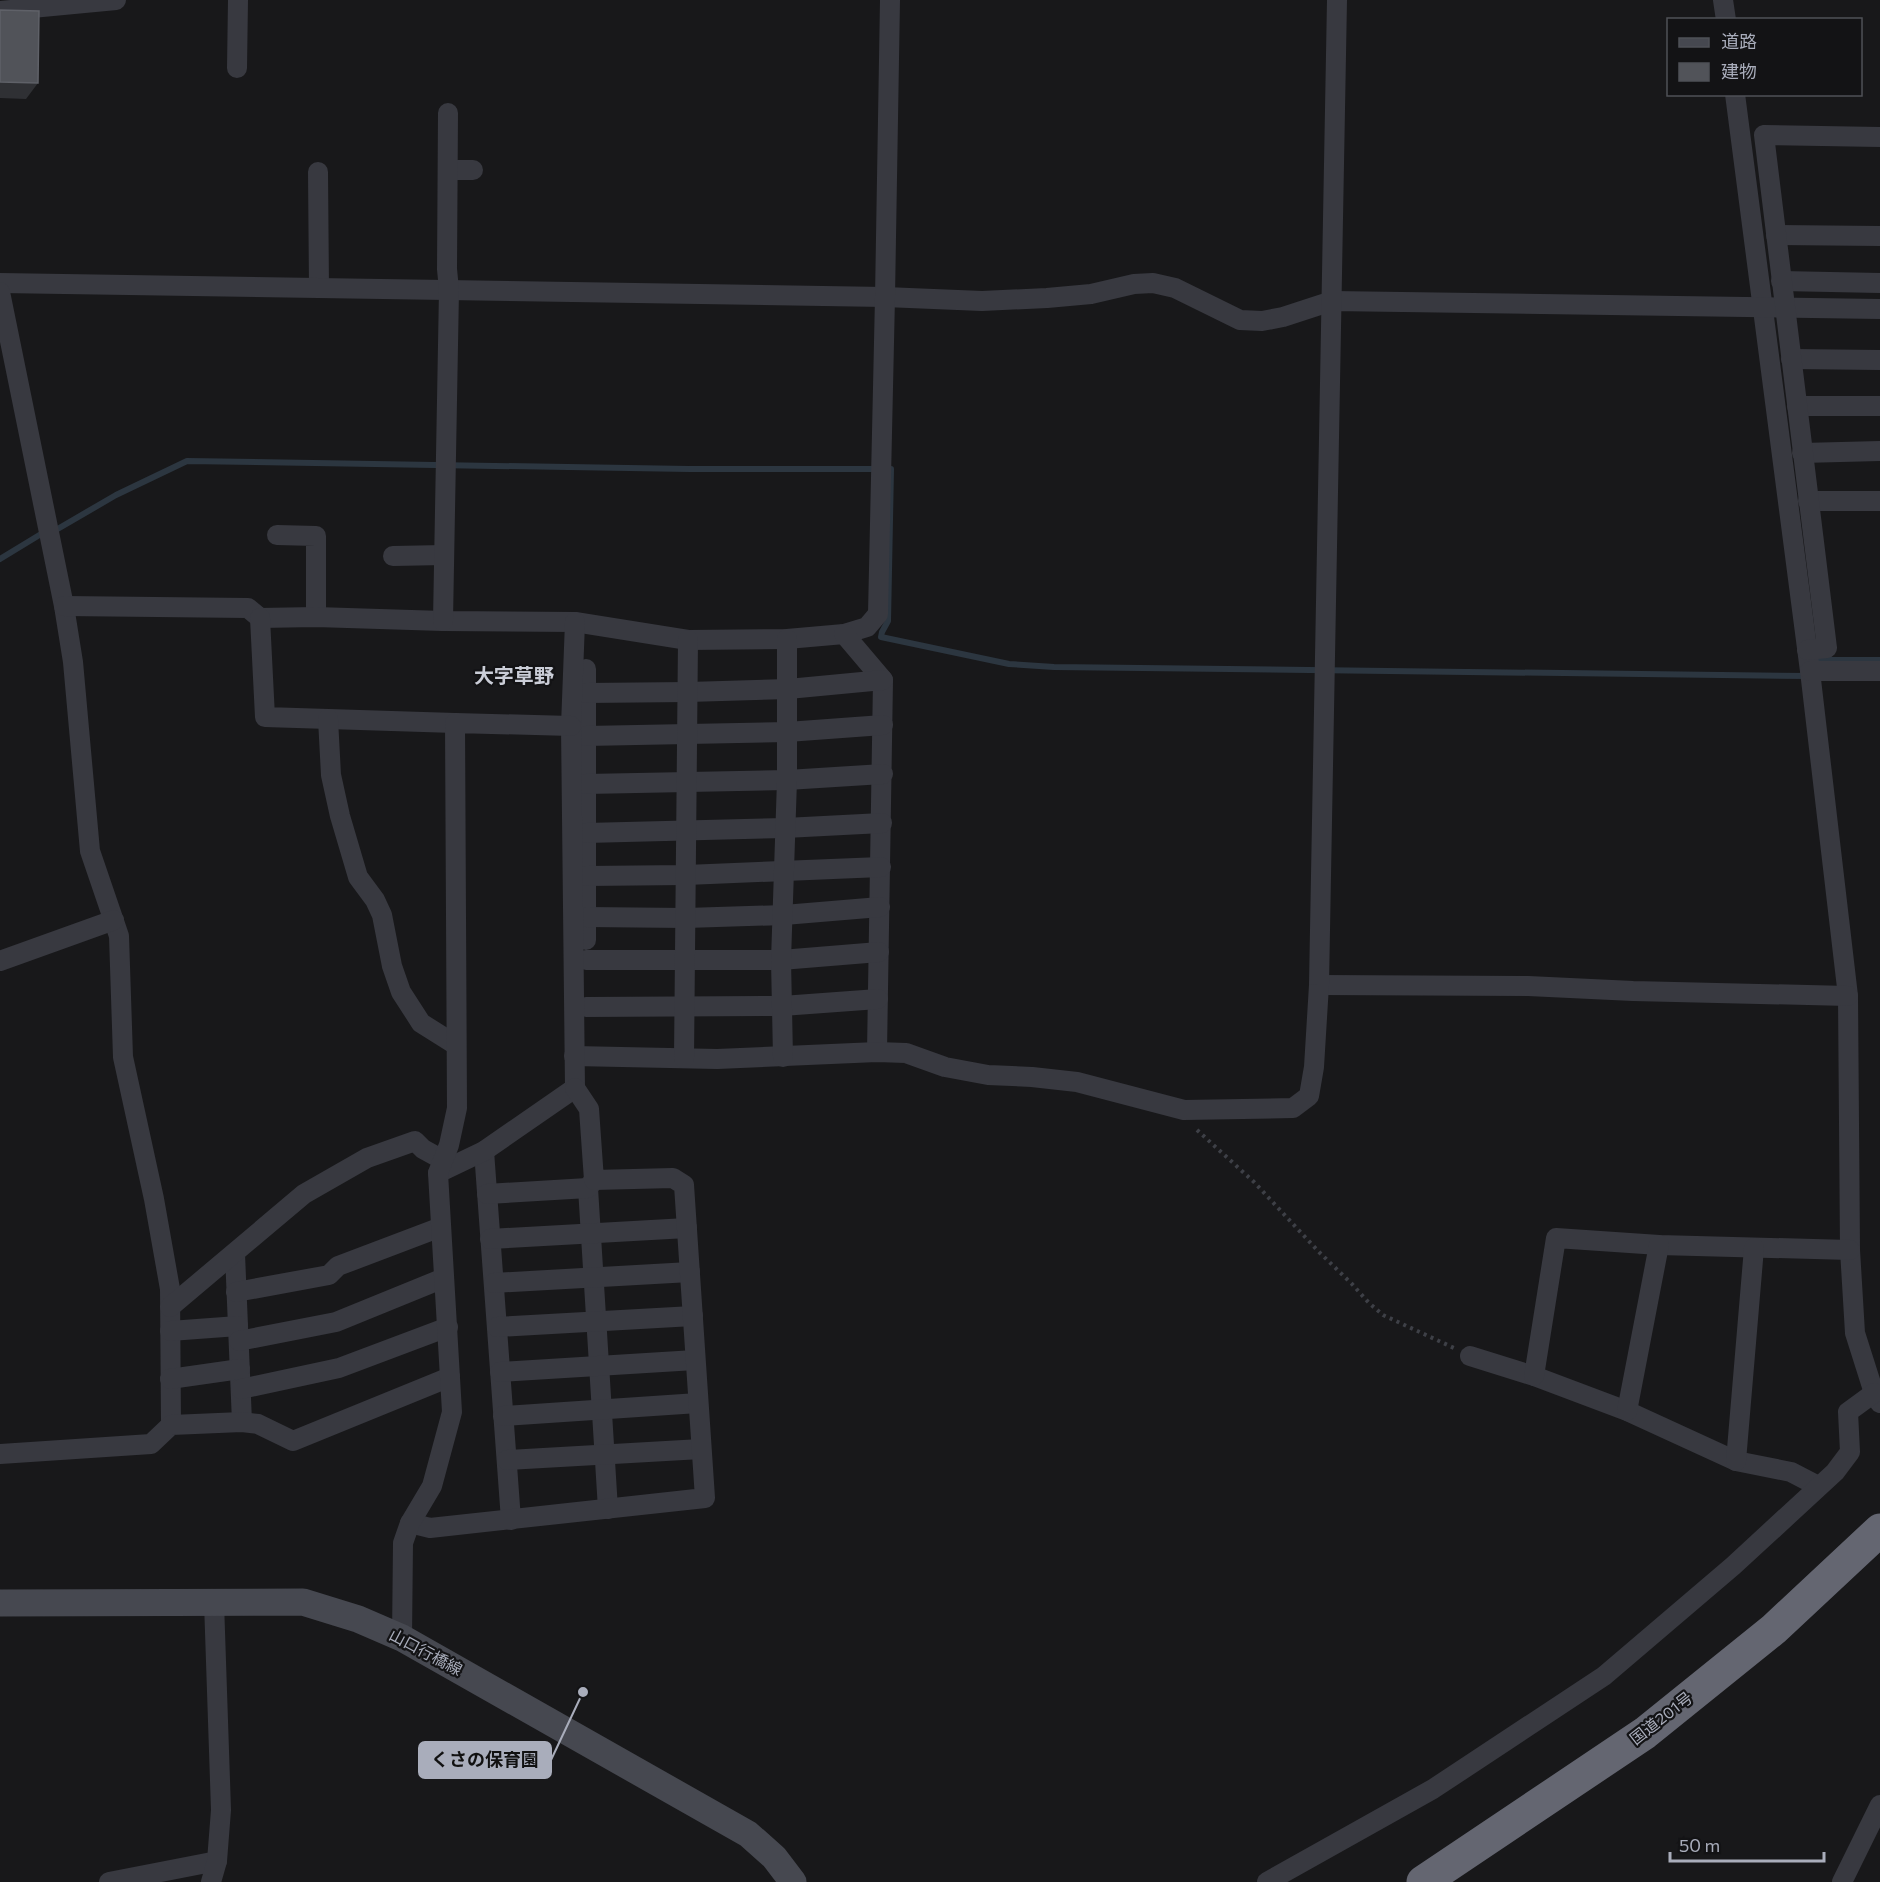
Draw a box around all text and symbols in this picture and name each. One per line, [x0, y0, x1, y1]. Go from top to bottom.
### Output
legend [1667, 18, 1862, 96]
text: 道路 [1721, 30, 1757, 52]
text: 建物 [1721, 60, 1757, 82]
district label: 大字草野 [474, 663, 554, 687]
street label: 山口行橋線 [386, 1624, 466, 1679]
street label: 国道201号 [1626, 1687, 1696, 1748]
callout: くさの保育園 [419, 1742, 551, 1778]
text: くさの保育園 [431, 1748, 539, 1770]
scale bar [1670, 1825, 1824, 1863]
text: 50 m [1679, 1834, 1720, 1856]

